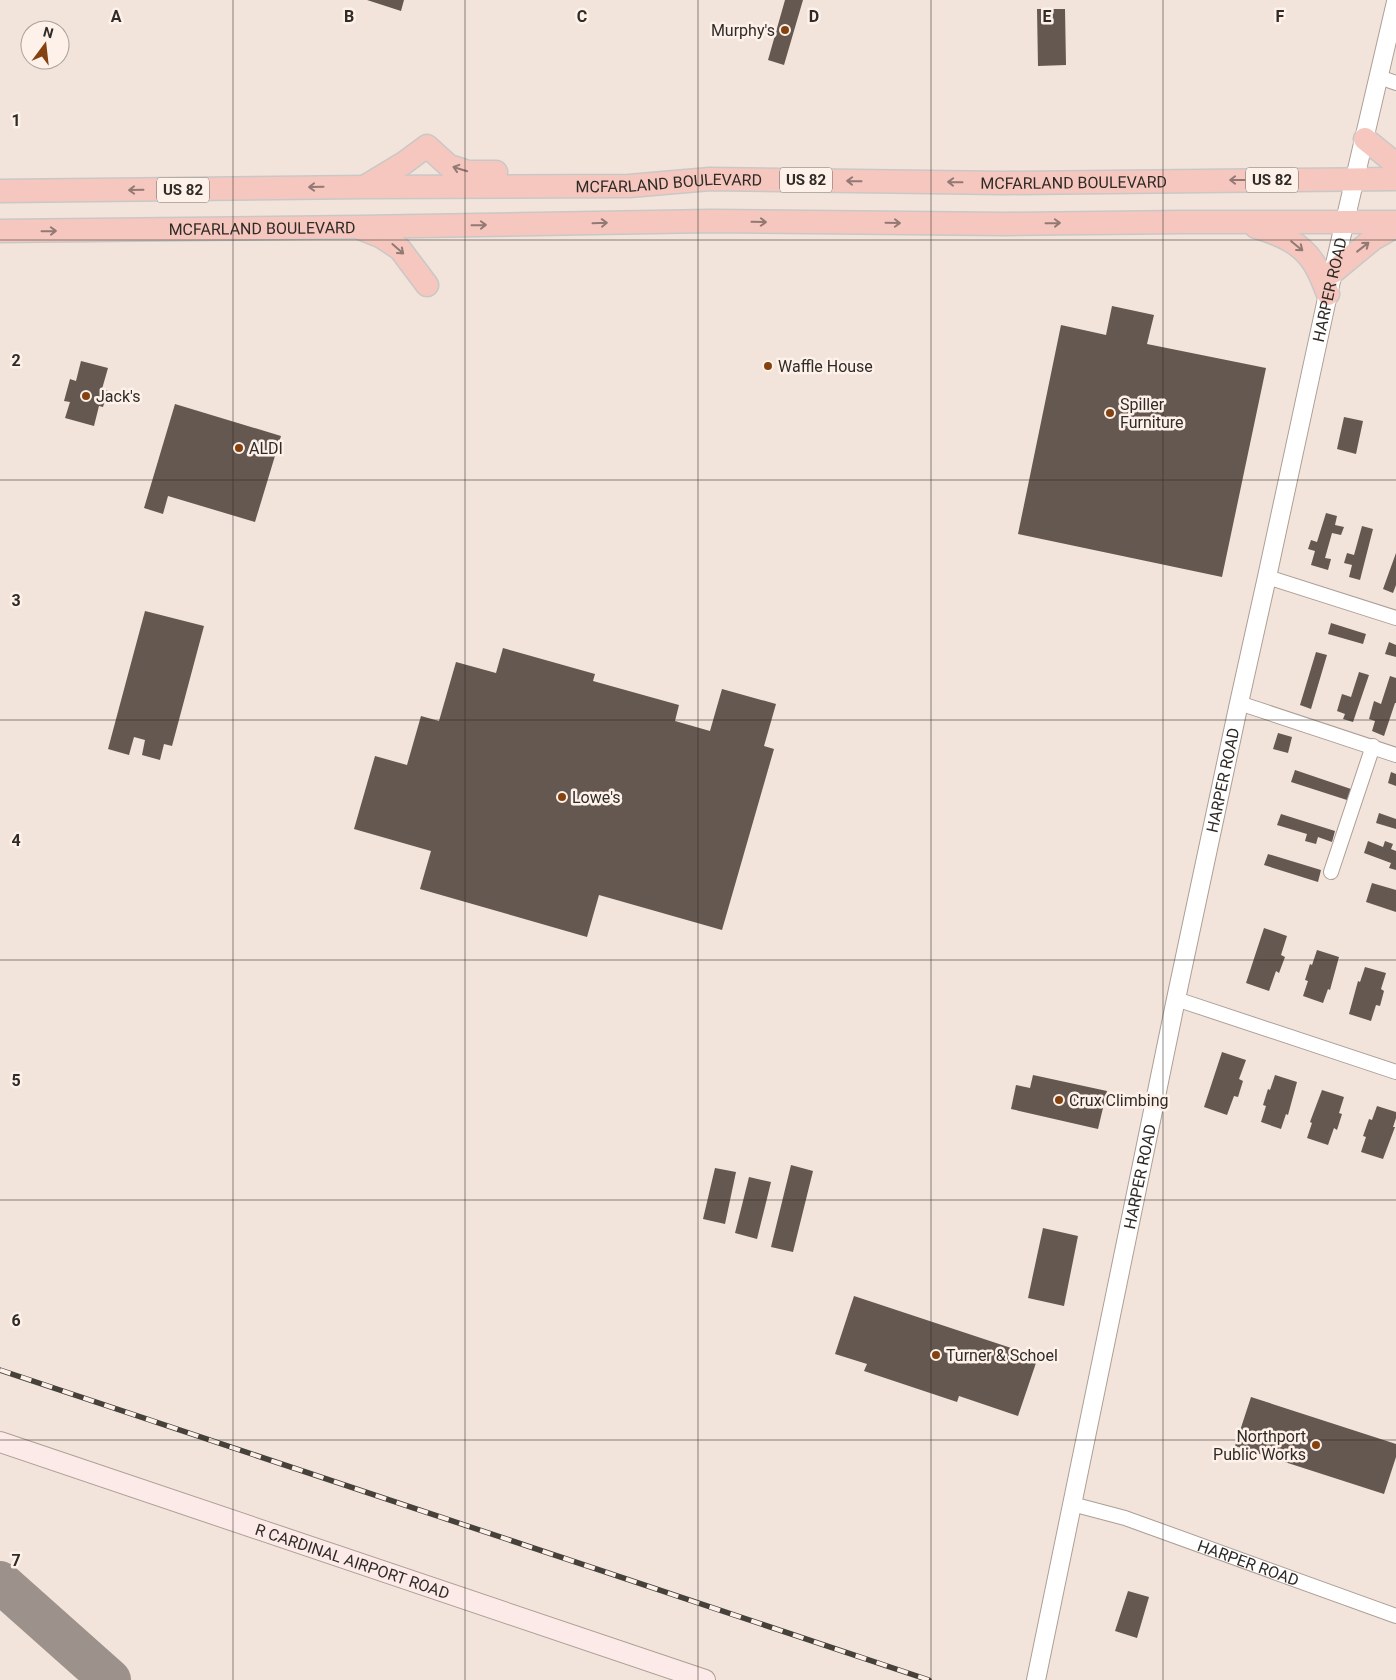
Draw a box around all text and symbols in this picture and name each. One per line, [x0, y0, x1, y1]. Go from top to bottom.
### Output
text: A [111, 7, 122, 26]
text: B [344, 7, 354, 26]
text: C [577, 7, 587, 26]
text: D [809, 7, 819, 26]
text: E [1043, 7, 1052, 26]
text: F [1276, 7, 1285, 26]
north arrow [20, 20, 70, 70]
place label: Murphy's [711, 21, 775, 40]
text: N [42, 23, 55, 41]
marker: Murphy's [779, 24, 791, 36]
text: 1 [11, 111, 21, 130]
one-way arrow [452, 164, 468, 173]
road number: US 82 [780, 168, 832, 192]
road number: US 82 [1246, 168, 1298, 192]
street label: MCFARLAND BOULEVARD [576, 170, 762, 196]
street label: MCFARLAND BOULEVARD [980, 172, 1167, 193]
one-way arrow [846, 176, 862, 186]
one-way arrow [1229, 176, 1245, 185]
one-way arrow [947, 177, 964, 187]
road number: US 82 [157, 178, 209, 202]
one-way arrow [309, 183, 325, 192]
one-way arrow [129, 185, 145, 195]
one-way arrow [751, 217, 767, 226]
street label: MCFARLAND BOULEVARD [168, 218, 355, 239]
one-way arrow [884, 218, 901, 228]
one-way arrow [592, 219, 608, 228]
one-way arrow [1045, 219, 1061, 228]
one-way arrow [470, 220, 487, 230]
one-way arrow [40, 226, 56, 236]
street label: HARPER ROAD [1309, 236, 1351, 344]
one-way arrow [1290, 240, 1303, 251]
one-way arrow [1356, 242, 1370, 252]
one-way arrow [392, 244, 405, 255]
text: 2 [11, 351, 21, 370]
place label: Waffle House [778, 357, 873, 376]
marker: Waffle House [762, 360, 774, 372]
place label: Jack's [96, 387, 140, 406]
marker: Jack's [80, 390, 92, 402]
place label: Spiller Furniture [1120, 395, 1183, 432]
marker: Spiller Furniture [1104, 407, 1116, 419]
place label: ALDI [249, 439, 283, 458]
marker: ALDI [233, 442, 245, 454]
text: 3 [11, 591, 21, 610]
street label: HARPER ROAD [1203, 726, 1243, 834]
place label: Lowe's [572, 788, 621, 807]
marker: Lowe's [556, 791, 568, 803]
text: 4 [11, 831, 21, 850]
text: 5 [11, 1071, 21, 1090]
place label: Crux Climbing [1069, 1091, 1168, 1110]
marker: Crux Climbing [1053, 1094, 1065, 1106]
street label: HARPER ROAD [1120, 1123, 1160, 1231]
text: 6 [11, 1311, 21, 1330]
place label: Turner & Schoel [946, 1346, 1058, 1365]
marker: Turner & Schoel [930, 1349, 942, 1361]
place label: Northport Public Works [1213, 1427, 1306, 1464]
marker: Northport Public Works [1310, 1439, 1322, 1451]
street label: R CARDINAL AIRPORT ROAD [253, 1520, 452, 1603]
street label: HARPER ROAD [1195, 1536, 1302, 1590]
text: 7 [11, 1551, 21, 1570]

